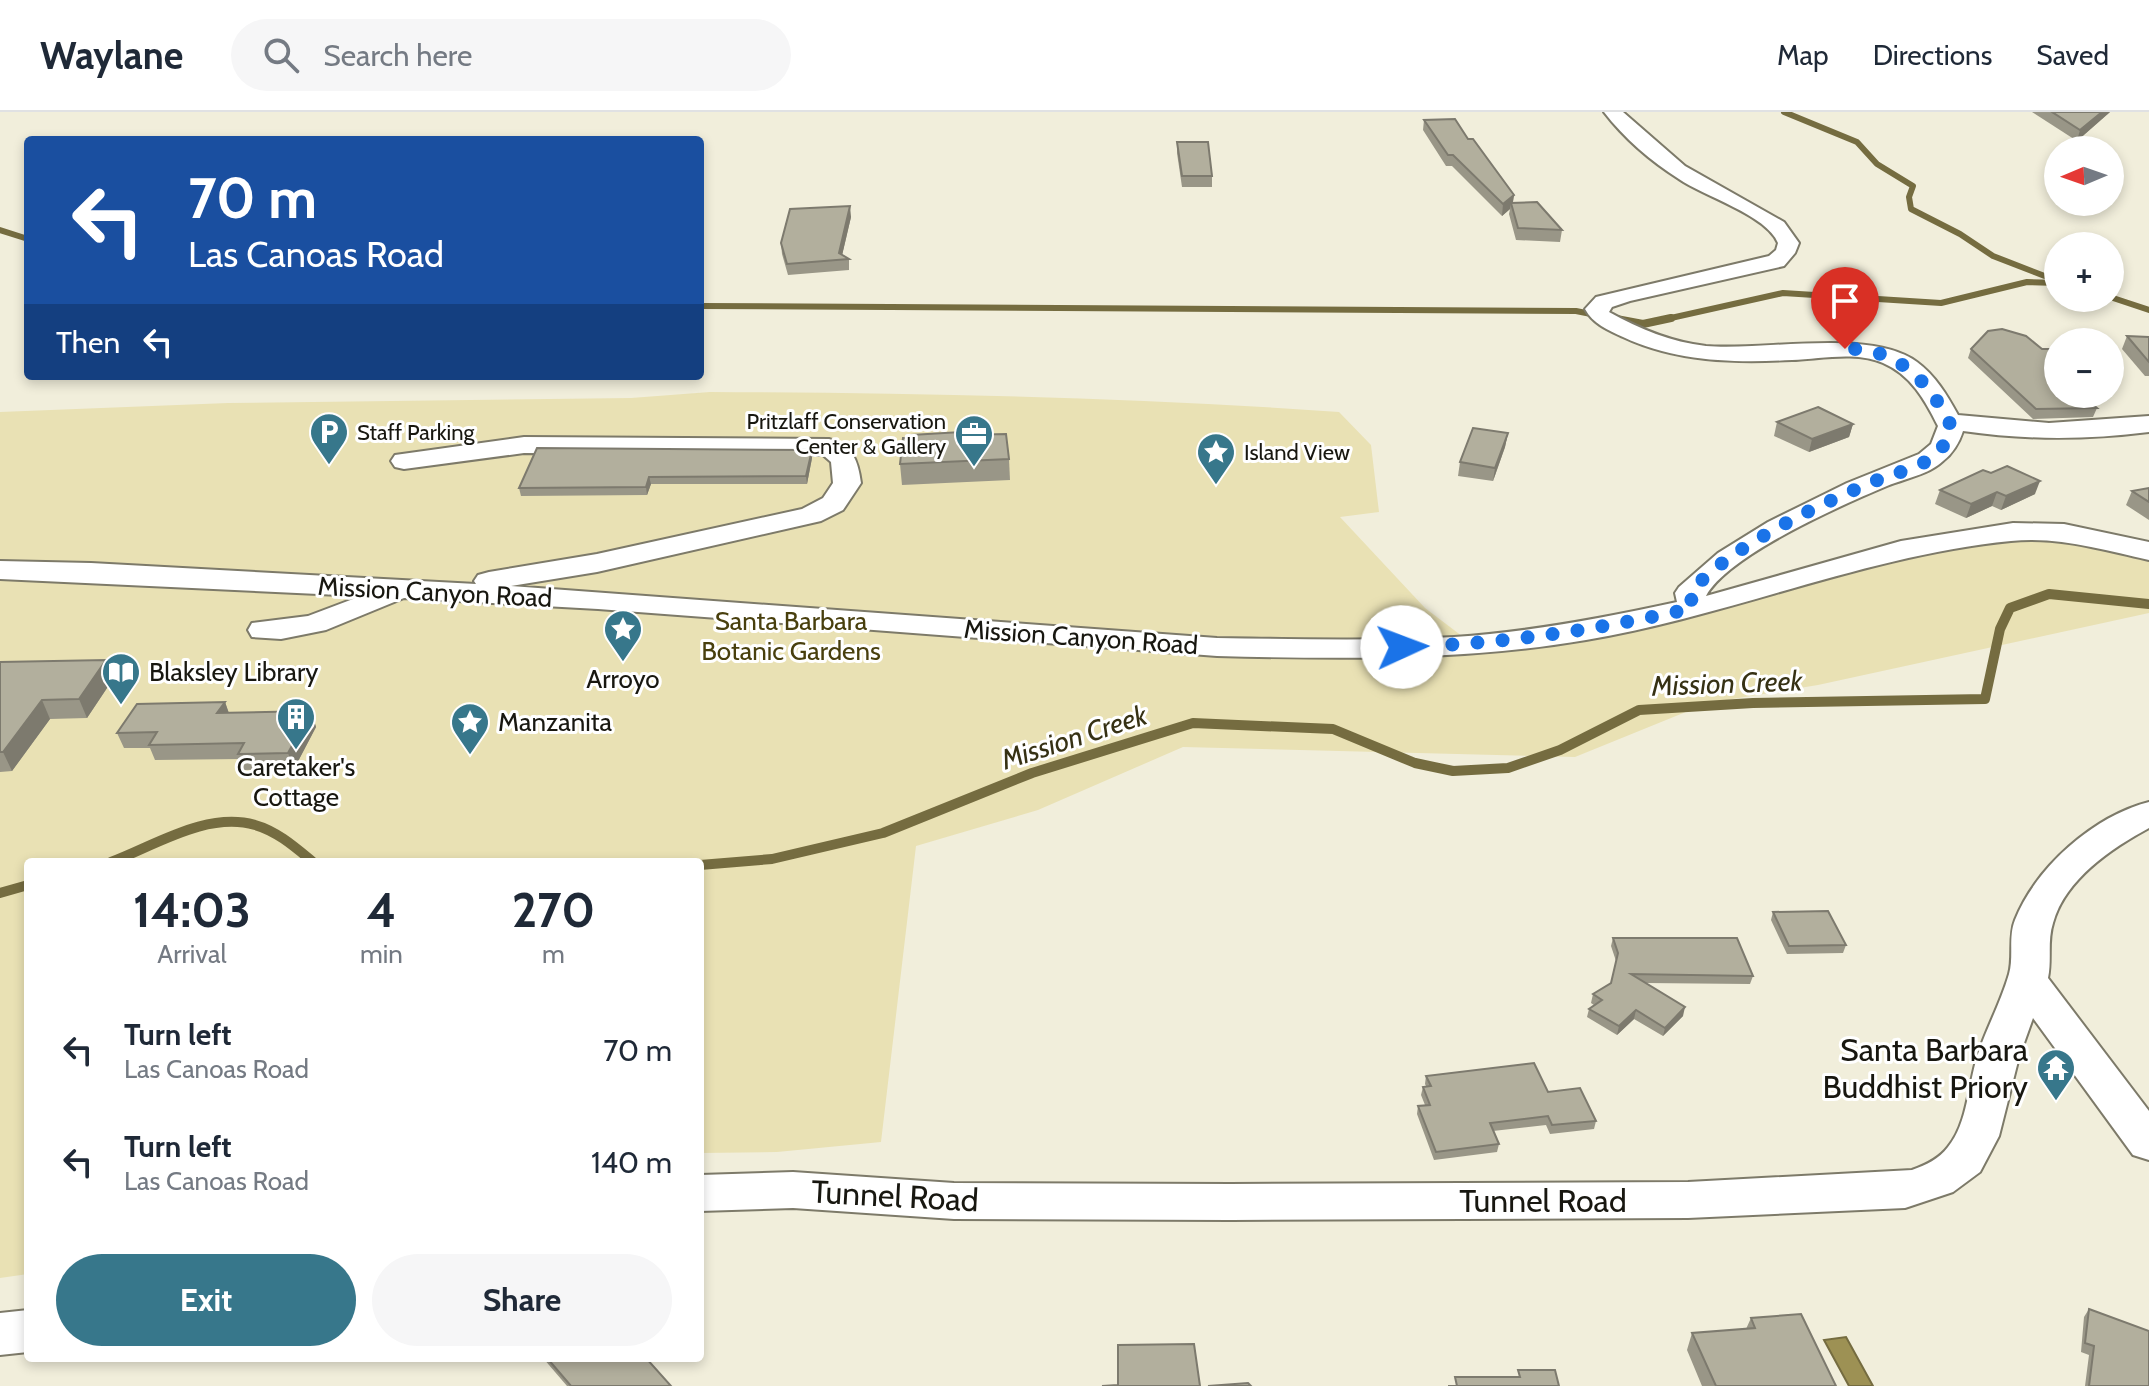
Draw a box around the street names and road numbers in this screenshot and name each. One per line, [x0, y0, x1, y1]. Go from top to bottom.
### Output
street label: Mission Canyon Road [317, 570, 553, 614]
street label: Mission Canyon Road [963, 613, 1199, 661]
street label: Tunnel Road [810, 1172, 980, 1219]
street label: Tunnel Road [1459, 1181, 1627, 1220]

